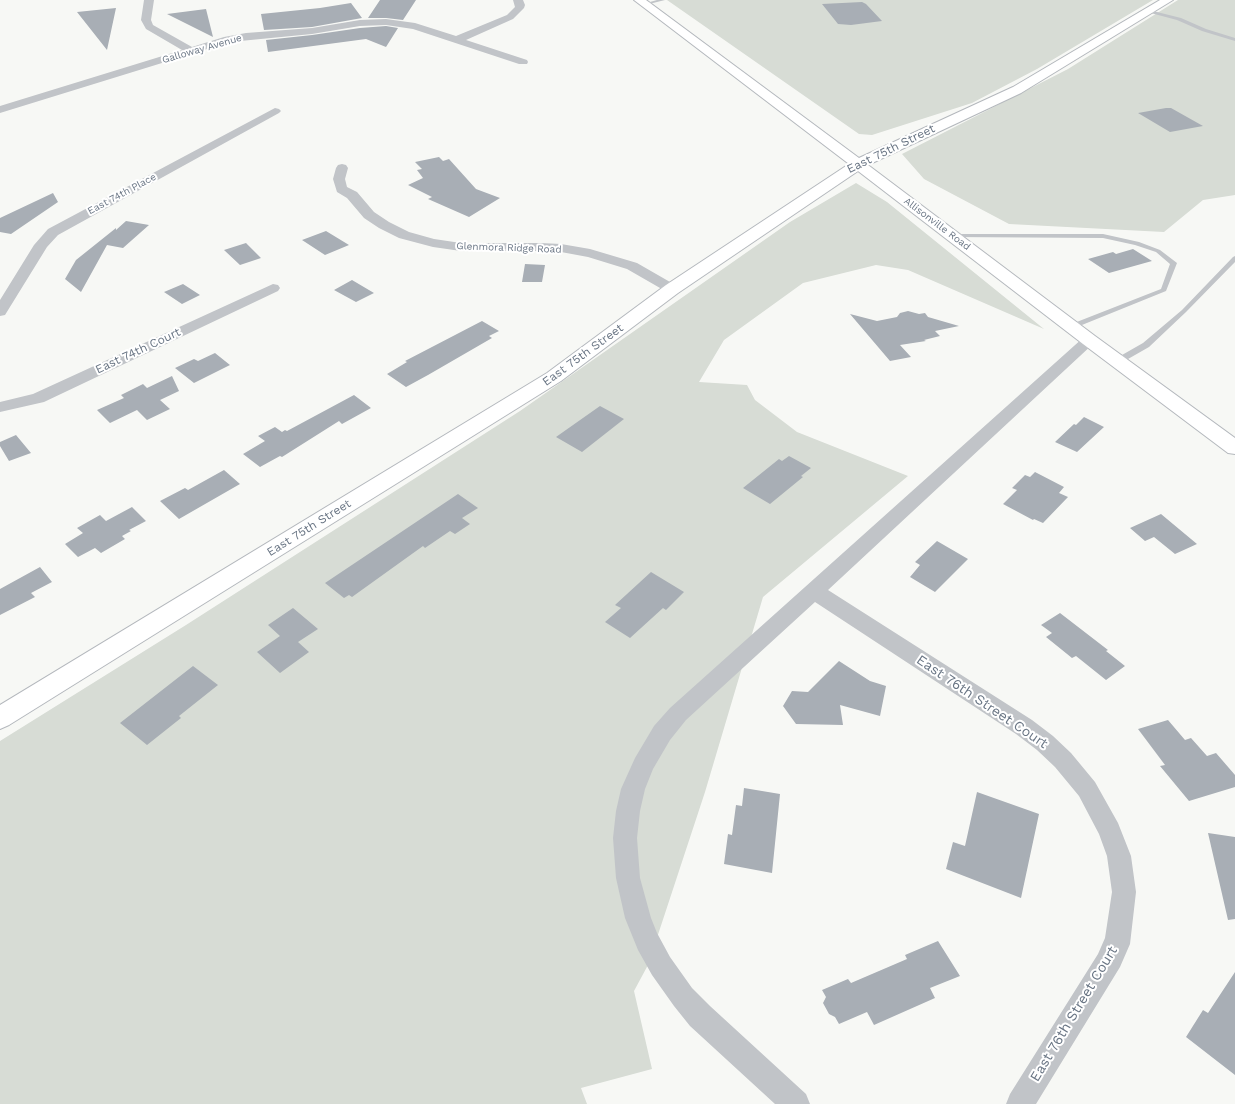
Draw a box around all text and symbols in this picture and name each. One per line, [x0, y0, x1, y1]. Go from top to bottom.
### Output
street label: Galloway Avenue [161, 32, 243, 66]
street label: East 75th Street [845, 121, 937, 177]
street label: East 74th Place [86, 171, 158, 217]
street label: Allisonville Road [901, 195, 973, 253]
street label: Glenmora Ridge Road [456, 240, 562, 256]
street label: East 75th Street [540, 321, 626, 389]
street label: East 74th Court [93, 325, 183, 377]
street label: East 75th Street [264, 496, 354, 560]
street label: East 76th Street Court [913, 652, 1051, 752]
street label: East 76th Street Court [1027, 943, 1121, 1085]

